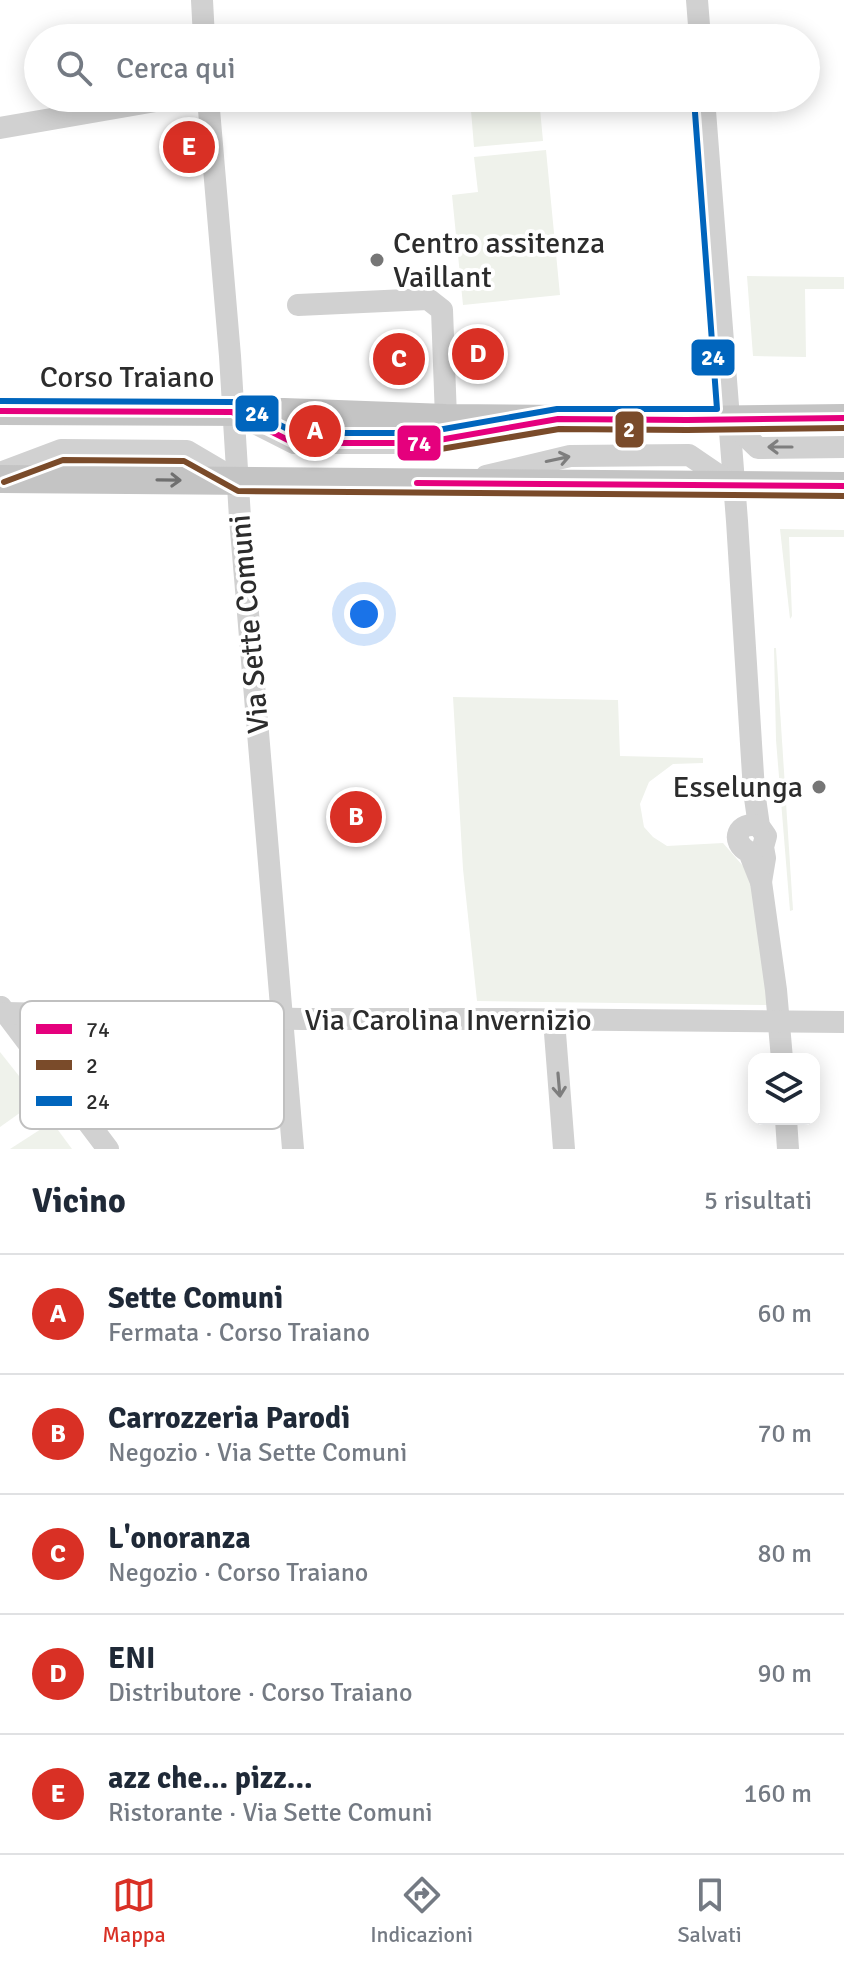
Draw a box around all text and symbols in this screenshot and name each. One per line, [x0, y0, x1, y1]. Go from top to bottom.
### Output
search box [24, 24, 820, 112]
icon: search [52, 46, 96, 90]
text: Cerca qui [116, 50, 236, 87]
pin: E [163, 117, 215, 177]
place label: Centro assitenza Vaillant [393, 225, 605, 296]
marker: Centro assitenza Vaillant [368, 251, 386, 269]
pin: D [452, 324, 504, 384]
pin: C [373, 329, 425, 389]
line badge: 24 [690, 338, 736, 377]
text: 24 [701, 344, 725, 371]
street label: Corso Traiano [40, 359, 214, 396]
line badge: 24 [234, 394, 280, 433]
text: 24 [245, 400, 269, 427]
pin: A [289, 401, 341, 461]
line badge: 2 [614, 410, 645, 449]
text: 2 [623, 416, 635, 443]
line badge: 74 [396, 424, 442, 462]
text: 74 [407, 430, 431, 457]
one-way arrow [767, 440, 794, 455]
one-way arrow [545, 451, 570, 466]
one-way arrow [155, 473, 182, 488]
street label: Via Sette Comuni [222, 513, 277, 735]
your location [344, 594, 384, 634]
place label: Esselunga [672, 769, 803, 806]
marker: Esselunga [810, 778, 828, 796]
pin: B [330, 787, 382, 847]
legend [20, 1001, 284, 1129]
street label: Via Carolina Invernizio [304, 1002, 592, 1039]
text: 74 [86, 1016, 110, 1043]
text: 2 [86, 1052, 98, 1079]
map controls [748, 1053, 820, 1125]
button: layers [748, 1053, 820, 1125]
one-way arrow [552, 1071, 567, 1098]
text: 24 [86, 1088, 110, 1115]
text: Vicino [32, 1180, 126, 1222]
text: 5 risultati [704, 1185, 812, 1217]
text: Sette Comuni [108, 1280, 283, 1317]
text: A [50, 1298, 66, 1330]
text: 60 m [757, 1298, 812, 1330]
text: Fermata · Corso Traiano [108, 1317, 370, 1349]
text: Carrozzeria Parodi [108, 1400, 350, 1437]
text: B [50, 1418, 66, 1450]
text: 70 m [757, 1418, 812, 1450]
text: Negozio · Via Sette Comuni [108, 1437, 407, 1469]
text: L'onoranza [108, 1520, 251, 1557]
text: C [50, 1538, 66, 1570]
text: 80 m [757, 1538, 812, 1570]
text: Negozio · Corso Traiano [108, 1557, 368, 1589]
text: ENI [108, 1640, 156, 1677]
text: D [49, 1658, 67, 1690]
text: 90 m [757, 1658, 812, 1690]
text: Distributore · Corso Traiano [108, 1677, 412, 1709]
text: azz che... pizz... [108, 1760, 313, 1797]
text: E [51, 1778, 65, 1810]
text: 160 m [743, 1778, 812, 1810]
text: Ristorante · Via Sette Comuni [108, 1797, 433, 1829]
tab: Mappa [102, 1873, 166, 1948]
tab: Indicazioni [370, 1873, 473, 1948]
tab: Salvati [677, 1873, 742, 1948]

